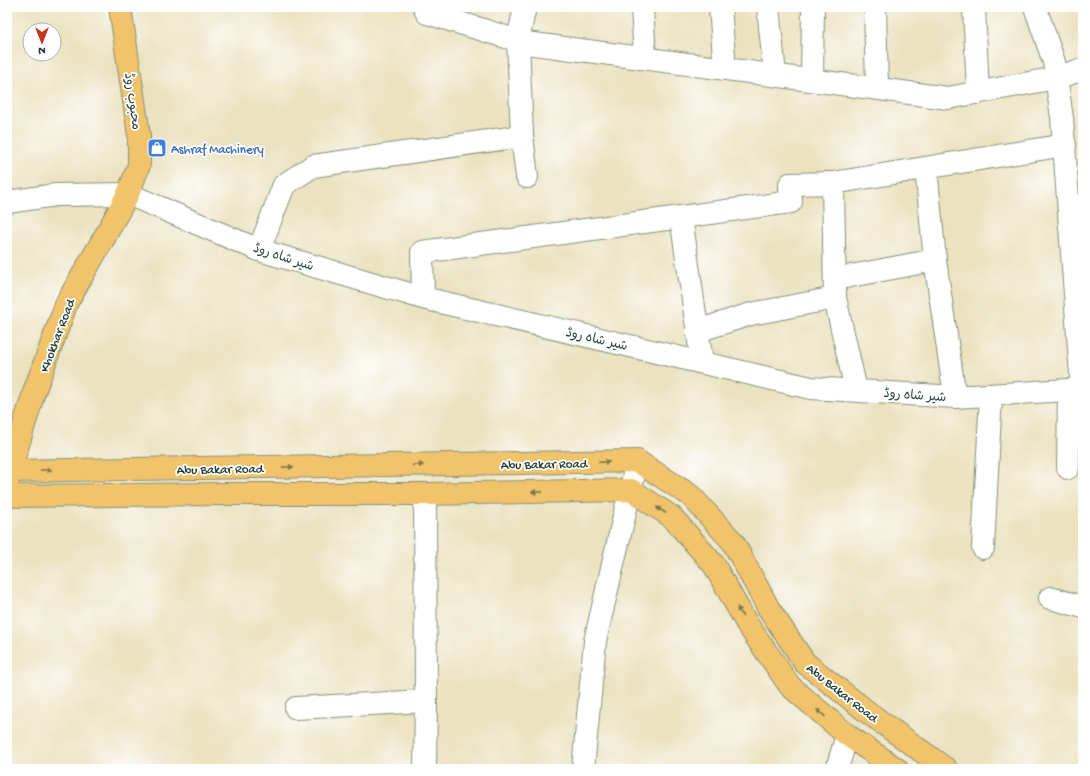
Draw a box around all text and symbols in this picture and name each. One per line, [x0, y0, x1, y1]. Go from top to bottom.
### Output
north arrow [22, 22, 62, 62]
text: N [38, 44, 46, 56]
street label: محبوب روڈ [120, 72, 144, 131]
shop icon: Ashraf Machinery [146, 137, 168, 159]
place label: Ashraf Machinery [171, 143, 264, 158]
street label: شیر شاہ روڈ [251, 241, 316, 275]
street label: Khokhar Road [38, 296, 80, 375]
street label: شیر شاہ روڈ [564, 325, 629, 355]
street label: شیر شاہ روڈ [883, 386, 947, 406]
street label: Abu Bakar Road [501, 457, 589, 474]
one-way arrow [598, 459, 611, 465]
street label: Abu Bakar Road [177, 462, 265, 479]
one-way arrow [412, 462, 425, 468]
one-way arrow [282, 464, 295, 470]
one-way arrow [40, 467, 52, 474]
one-way arrow [530, 489, 543, 495]
one-way arrow [656, 506, 666, 514]
one-way arrow [737, 606, 744, 618]
street label: Abu Bakar Road [803, 661, 881, 727]
one-way arrow [815, 708, 826, 717]

